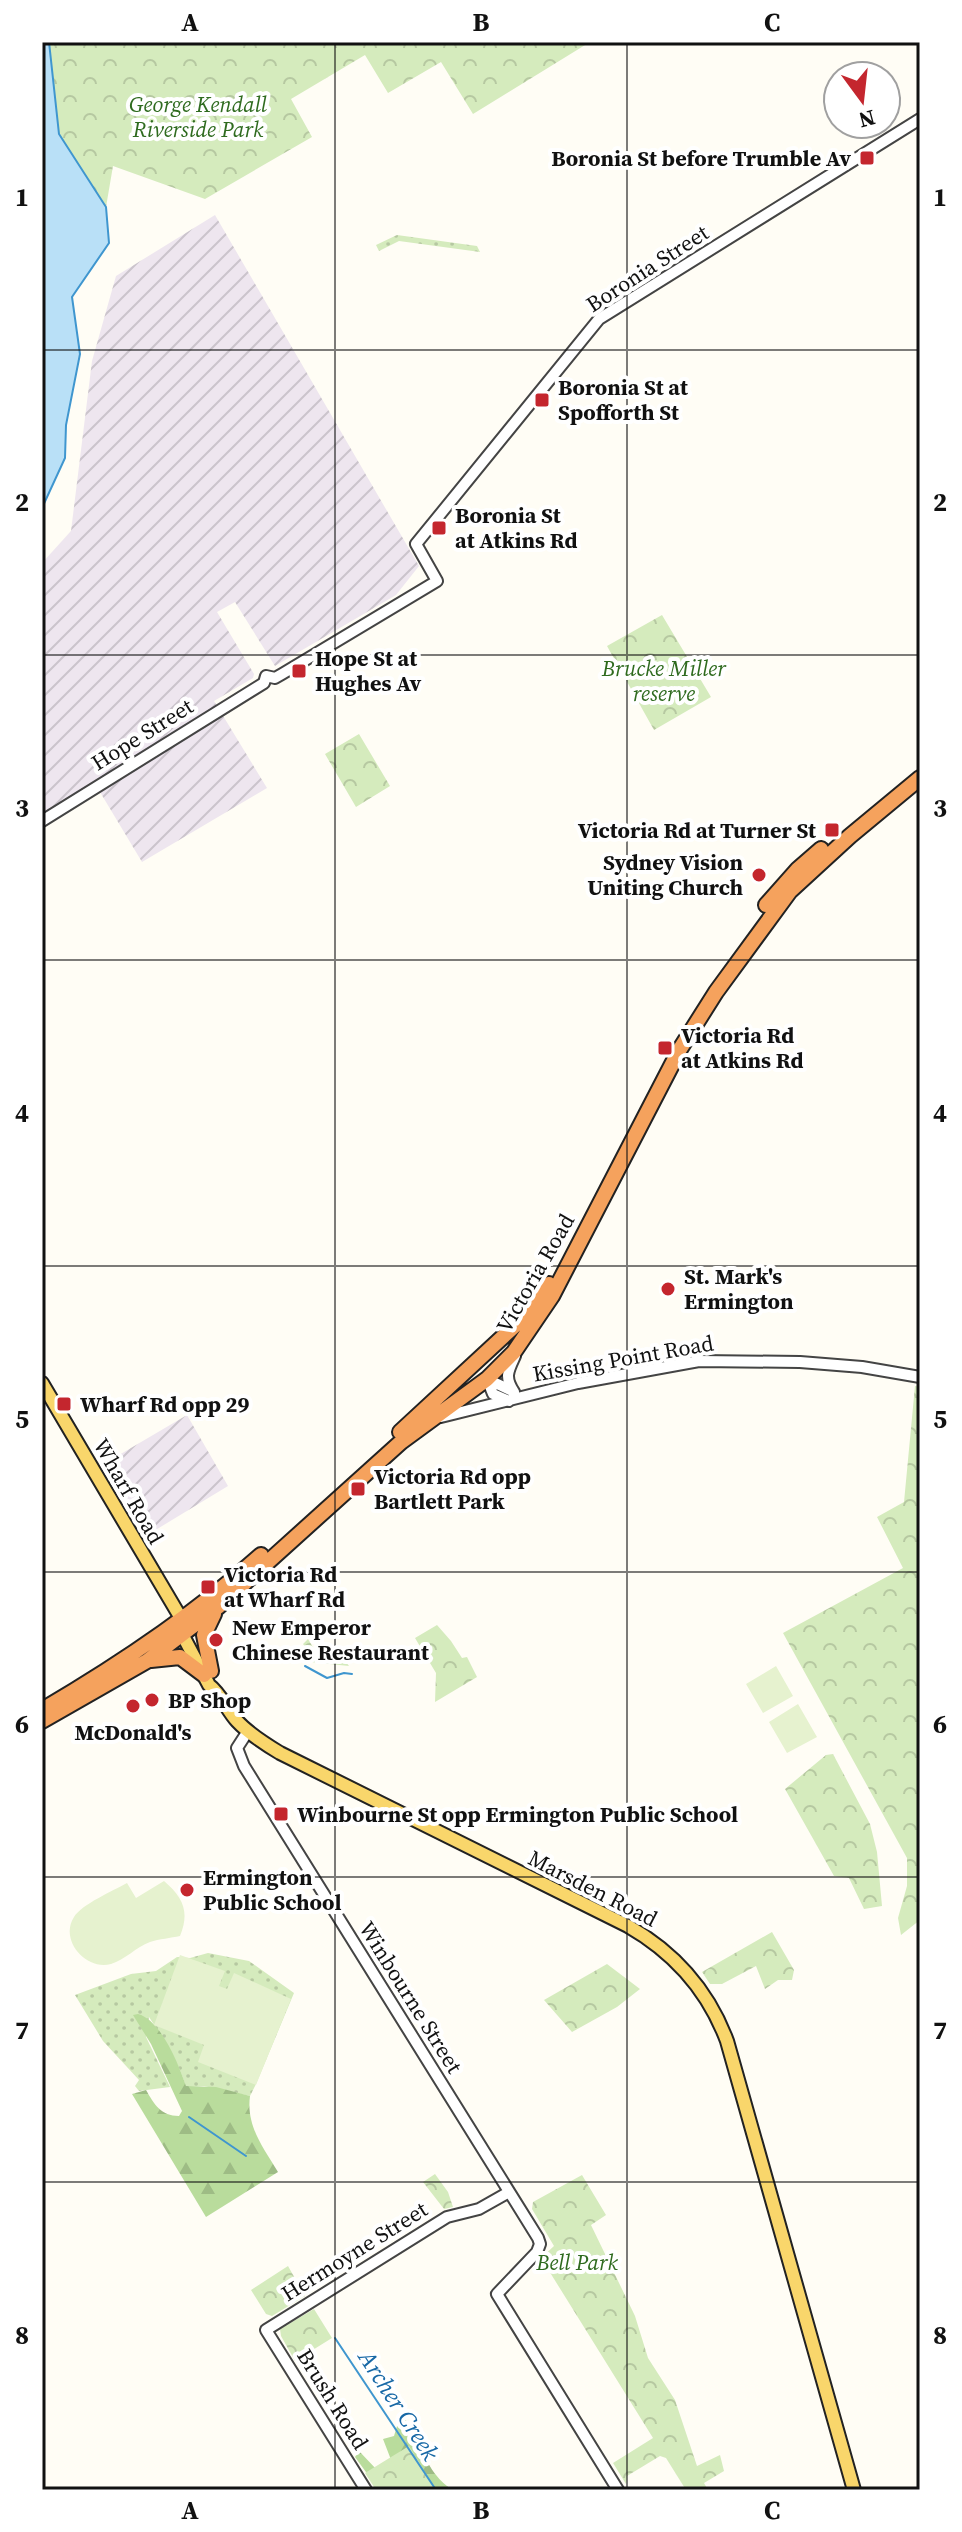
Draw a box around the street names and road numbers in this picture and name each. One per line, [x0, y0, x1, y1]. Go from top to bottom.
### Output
street label: Boronia Street [580, 217, 715, 319]
street label: Hope Street [85, 690, 199, 777]
street label: Victoria Road [489, 1208, 581, 1338]
street label: Kissing Point Road [530, 1327, 716, 1389]
street label: Wharf Road [87, 1433, 172, 1550]
street label: Marsden Road [523, 1843, 663, 1934]
street label: Winbourne Street [352, 1915, 470, 2079]
street label: Hermoyne Street [275, 2194, 433, 2308]
street label: Brush Road [290, 2343, 376, 2456]

